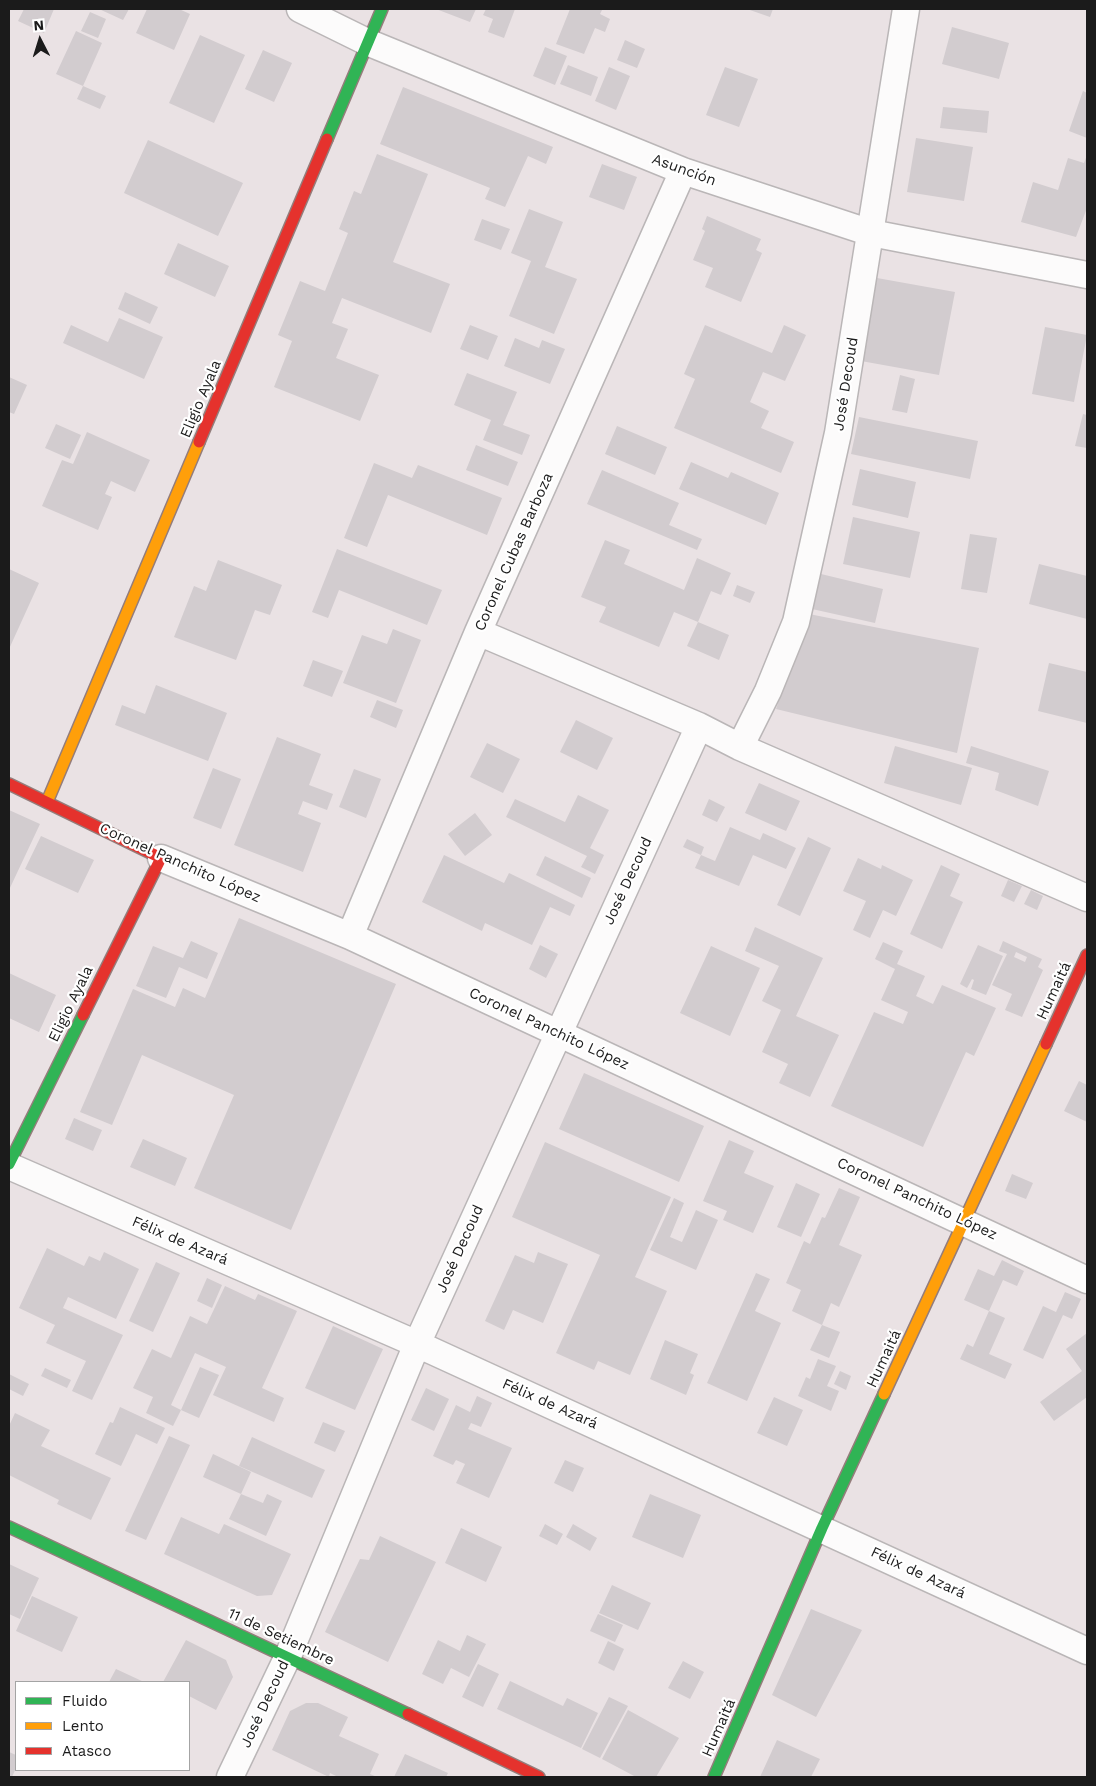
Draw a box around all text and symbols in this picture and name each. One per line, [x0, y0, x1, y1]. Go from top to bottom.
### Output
north arrow [15, 15, 65, 65]
text: N [33, 17, 45, 33]
street label: Asunción [649, 150, 719, 190]
street label: José Decoud [830, 336, 862, 432]
street label: Eligio Ayala [177, 357, 225, 441]
street label: Coronel Cubas Barboza [471, 470, 557, 634]
street label: Coronel Panchito López [97, 819, 263, 907]
street label: José Decoud [600, 834, 656, 928]
street label: Humaitá [1033, 959, 1075, 1023]
street label: Eligio Ayala [45, 963, 97, 1045]
street label: Coronel Panchito López [466, 984, 632, 1074]
street label: Coronel Panchito López [834, 1154, 1000, 1244]
street label: José Decoud [433, 1202, 487, 1296]
street label: Félix de Azará [129, 1213, 231, 1269]
street label: Humaitá [863, 1327, 905, 1391]
street label: Félix de Azará [499, 1375, 601, 1433]
street label: Félix de Azará [868, 1543, 968, 1603]
street label: 11 de Setiembre [225, 1605, 337, 1669]
street label: José Decoud [237, 1657, 293, 1751]
legend [15, 1681, 190, 1771]
text: Fluido [62, 1692, 107, 1710]
street label: Humaitá [698, 1696, 740, 1760]
text: Lento [62, 1717, 104, 1735]
text: Atasco [62, 1742, 111, 1760]

